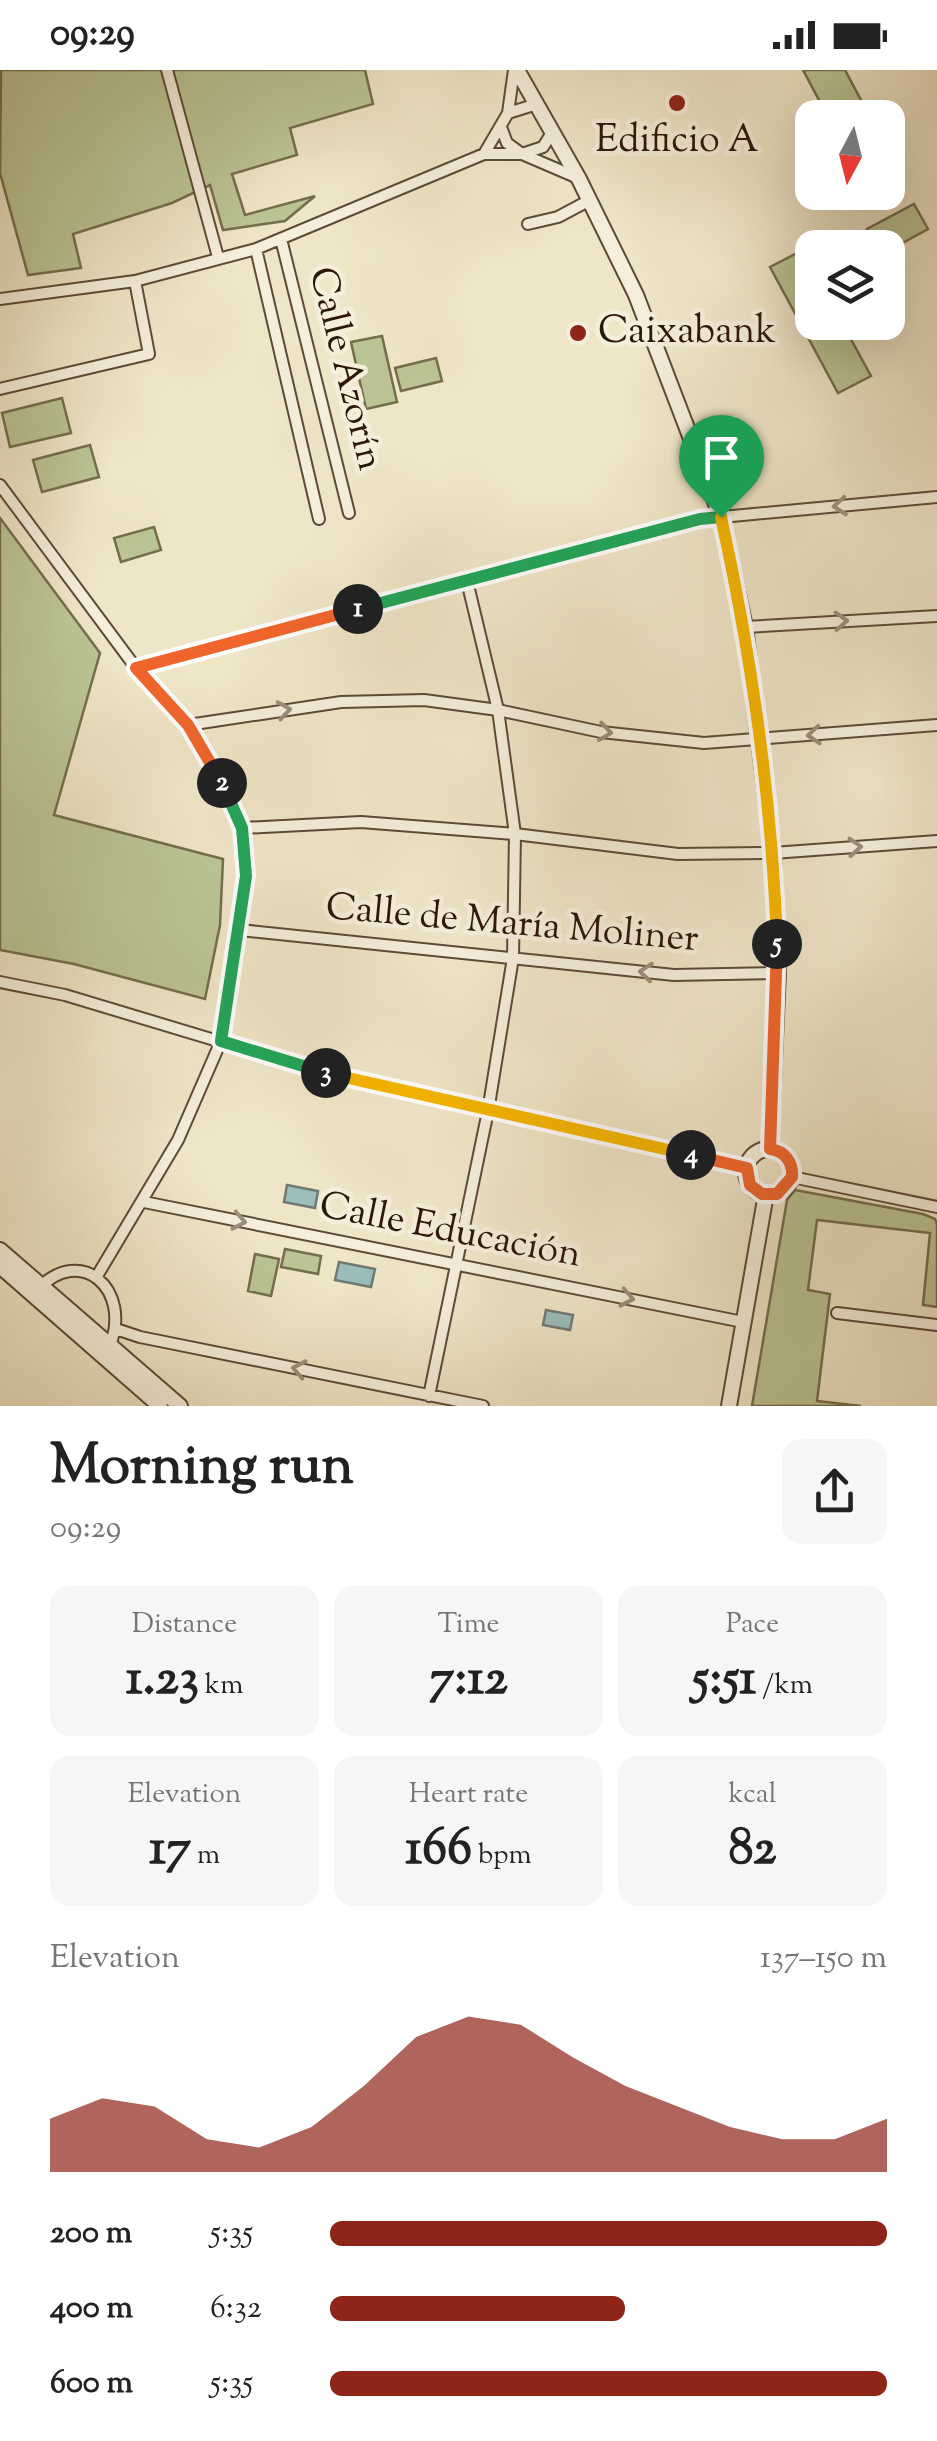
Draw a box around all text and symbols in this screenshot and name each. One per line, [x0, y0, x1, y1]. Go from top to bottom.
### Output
text: 09:29 [50, 8, 135, 62]
marker: Edificio A [666, 92, 688, 114]
north arrow [795, 100, 905, 210]
map controls [795, 100, 905, 340]
place label: Edificio A [595, 115, 759, 169]
button: layers [795, 230, 905, 340]
street label: Calle Azorín [293, 262, 395, 476]
place label: Caixabank [598, 306, 776, 360]
marker: Caixabank [567, 322, 589, 344]
pin [679, 415, 764, 518]
icon: arrive [694, 430, 749, 485]
one-way arrow [831, 494, 847, 516]
pin: 1 [333, 584, 383, 634]
text: 1 [353, 589, 363, 629]
one-way arrow [833, 611, 849, 632]
one-way arrow [276, 701, 292, 722]
one-way arrow [597, 720, 614, 741]
one-way arrow [806, 723, 822, 745]
pin: 2 [197, 758, 247, 808]
text: 2 [215, 763, 229, 803]
one-way arrow [848, 837, 864, 858]
street label: Calle de María Moliner [323, 882, 701, 968]
pin: 5 [752, 919, 802, 969]
text: 5 [772, 924, 782, 964]
one-way arrow [637, 961, 653, 983]
pin: 3 [301, 1048, 351, 1098]
text: 3 [320, 1053, 332, 1093]
pin: 4 [666, 1130, 716, 1180]
text: 4 [684, 1135, 698, 1175]
street label: Calle Educación [315, 1180, 585, 1284]
one-way arrow [231, 1210, 248, 1231]
one-way arrow [618, 1287, 635, 1308]
one-way arrow [291, 1360, 308, 1381]
text: Morning run [50, 1429, 354, 1508]
button: share [782, 1439, 887, 1544]
text: 09:29 [50, 1506, 121, 1552]
text: Distance [132, 1605, 237, 1645]
text: Time [437, 1605, 500, 1645]
text: Pace [726, 1605, 779, 1645]
text: 1.23 [126, 1645, 199, 1717]
text: 7:12 [429, 1645, 508, 1717]
text: 5:51 [692, 1645, 756, 1717]
text: km [199, 1666, 243, 1706]
text: /km [756, 1666, 813, 1706]
text: Elevation [128, 1775, 241, 1815]
text: Heart rate [409, 1775, 528, 1815]
text: kcal [728, 1775, 777, 1815]
text: 17 [149, 1815, 191, 1887]
text: 166 [405, 1815, 472, 1887]
text: 82 [729, 1815, 776, 1887]
text: m [191, 1836, 220, 1876]
text: bpm [472, 1836, 532, 1876]
text: Elevation [50, 1936, 180, 1982]
text: 137–150 m [760, 1936, 887, 1982]
text: 200 m [50, 2211, 132, 2257]
text: 5:35 [210, 2211, 253, 2257]
text: 400 m [50, 2286, 133, 2332]
text: 6:32 [210, 2286, 262, 2332]
text: 600 m [50, 2361, 133, 2407]
text: 5:35 [210, 2361, 253, 2407]

